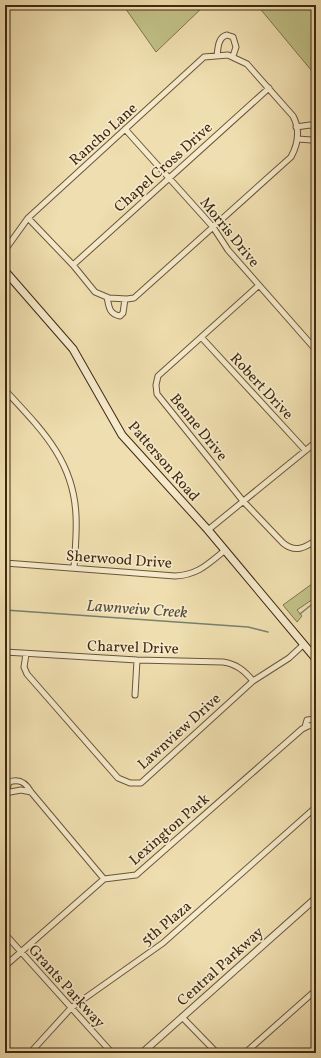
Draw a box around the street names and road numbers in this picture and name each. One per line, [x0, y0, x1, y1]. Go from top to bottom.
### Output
street label: Rancho Lane [65, 99, 143, 171]
street label: Chapel Cross Drive [110, 118, 218, 218]
street label: Morris Drive [194, 193, 264, 272]
street label: Robert Drive [224, 349, 297, 425]
street label: Benne Drive [164, 390, 232, 466]
street label: Patterson Road [122, 417, 204, 507]
street label: Sherwood Drive [65, 546, 173, 575]
street label: Charvel Drive [87, 636, 179, 661]
street label: Lawnview Drive [134, 689, 226, 775]
street label: Lexington Park [125, 789, 215, 871]
street label: 5th Plaza [137, 897, 197, 952]
street label: Central Parkway [173, 923, 269, 1012]
street label: Grants Parkway [23, 941, 109, 1033]

